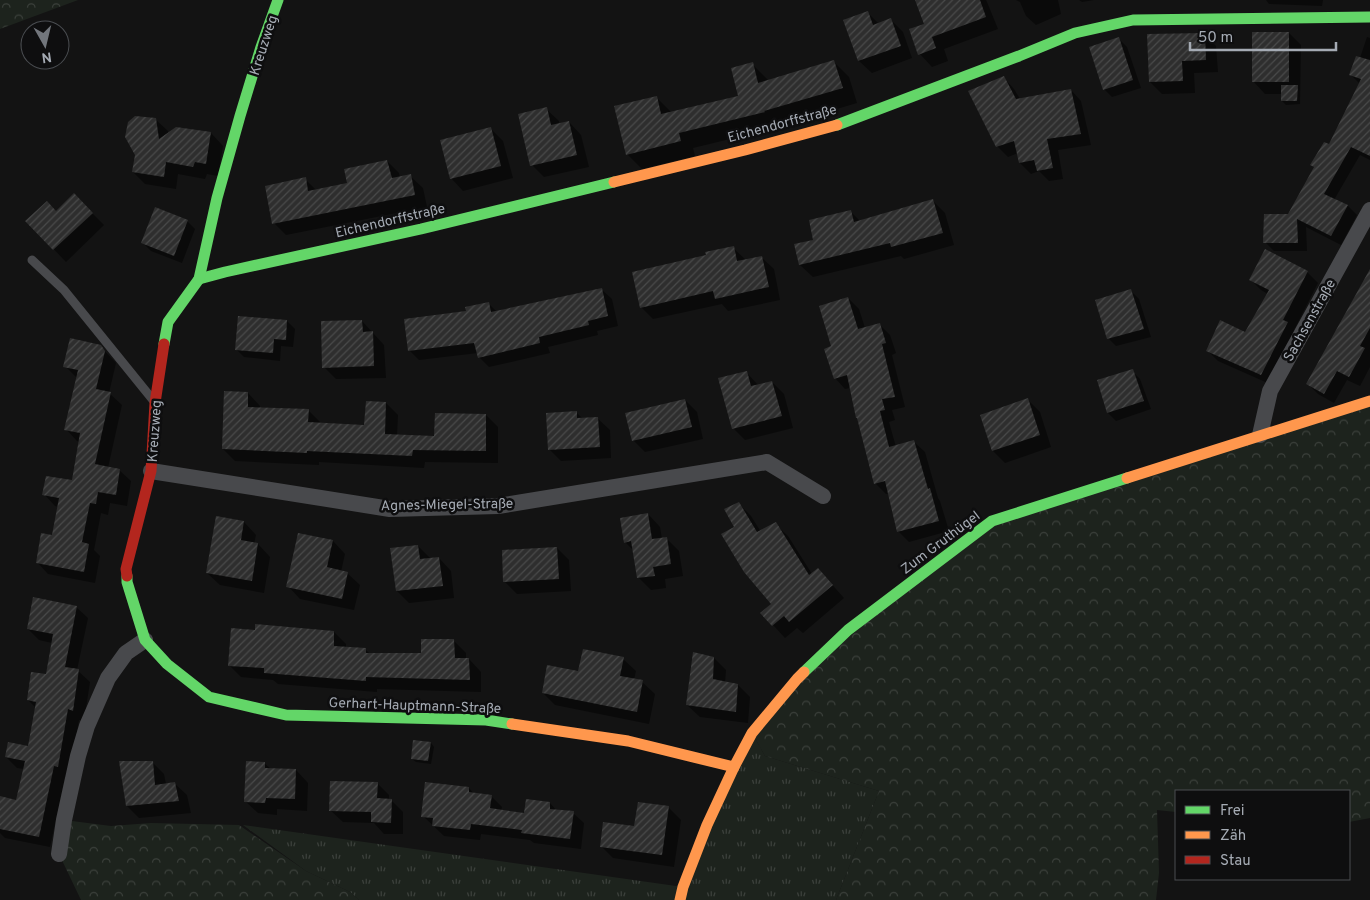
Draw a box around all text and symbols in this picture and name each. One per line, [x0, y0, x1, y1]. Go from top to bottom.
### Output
street label: Kreuzweg [247, 13, 282, 78]
north arrow [20, 20, 70, 70]
scale bar [1190, 20, 1336, 52]
text: 50 m [1198, 29, 1233, 48]
text: N [40, 47, 53, 66]
street label: Eichendorffstraße [726, 102, 839, 147]
street label: Eichendorffstraße [334, 201, 447, 242]
street label: Sachsenstraße [1281, 276, 1340, 365]
street label: Kreuzweg [145, 399, 166, 463]
street label: Agnes-Miegel-Straße [381, 496, 513, 515]
street label: Zum Gruthügel [898, 508, 984, 579]
street label: Gerhart-Hauptmann-Straße [328, 695, 502, 718]
legend [1175, 790, 1350, 880]
text: Frei [1220, 802, 1245, 821]
text: Zäh [1220, 827, 1246, 846]
text: Stau [1220, 852, 1251, 871]

